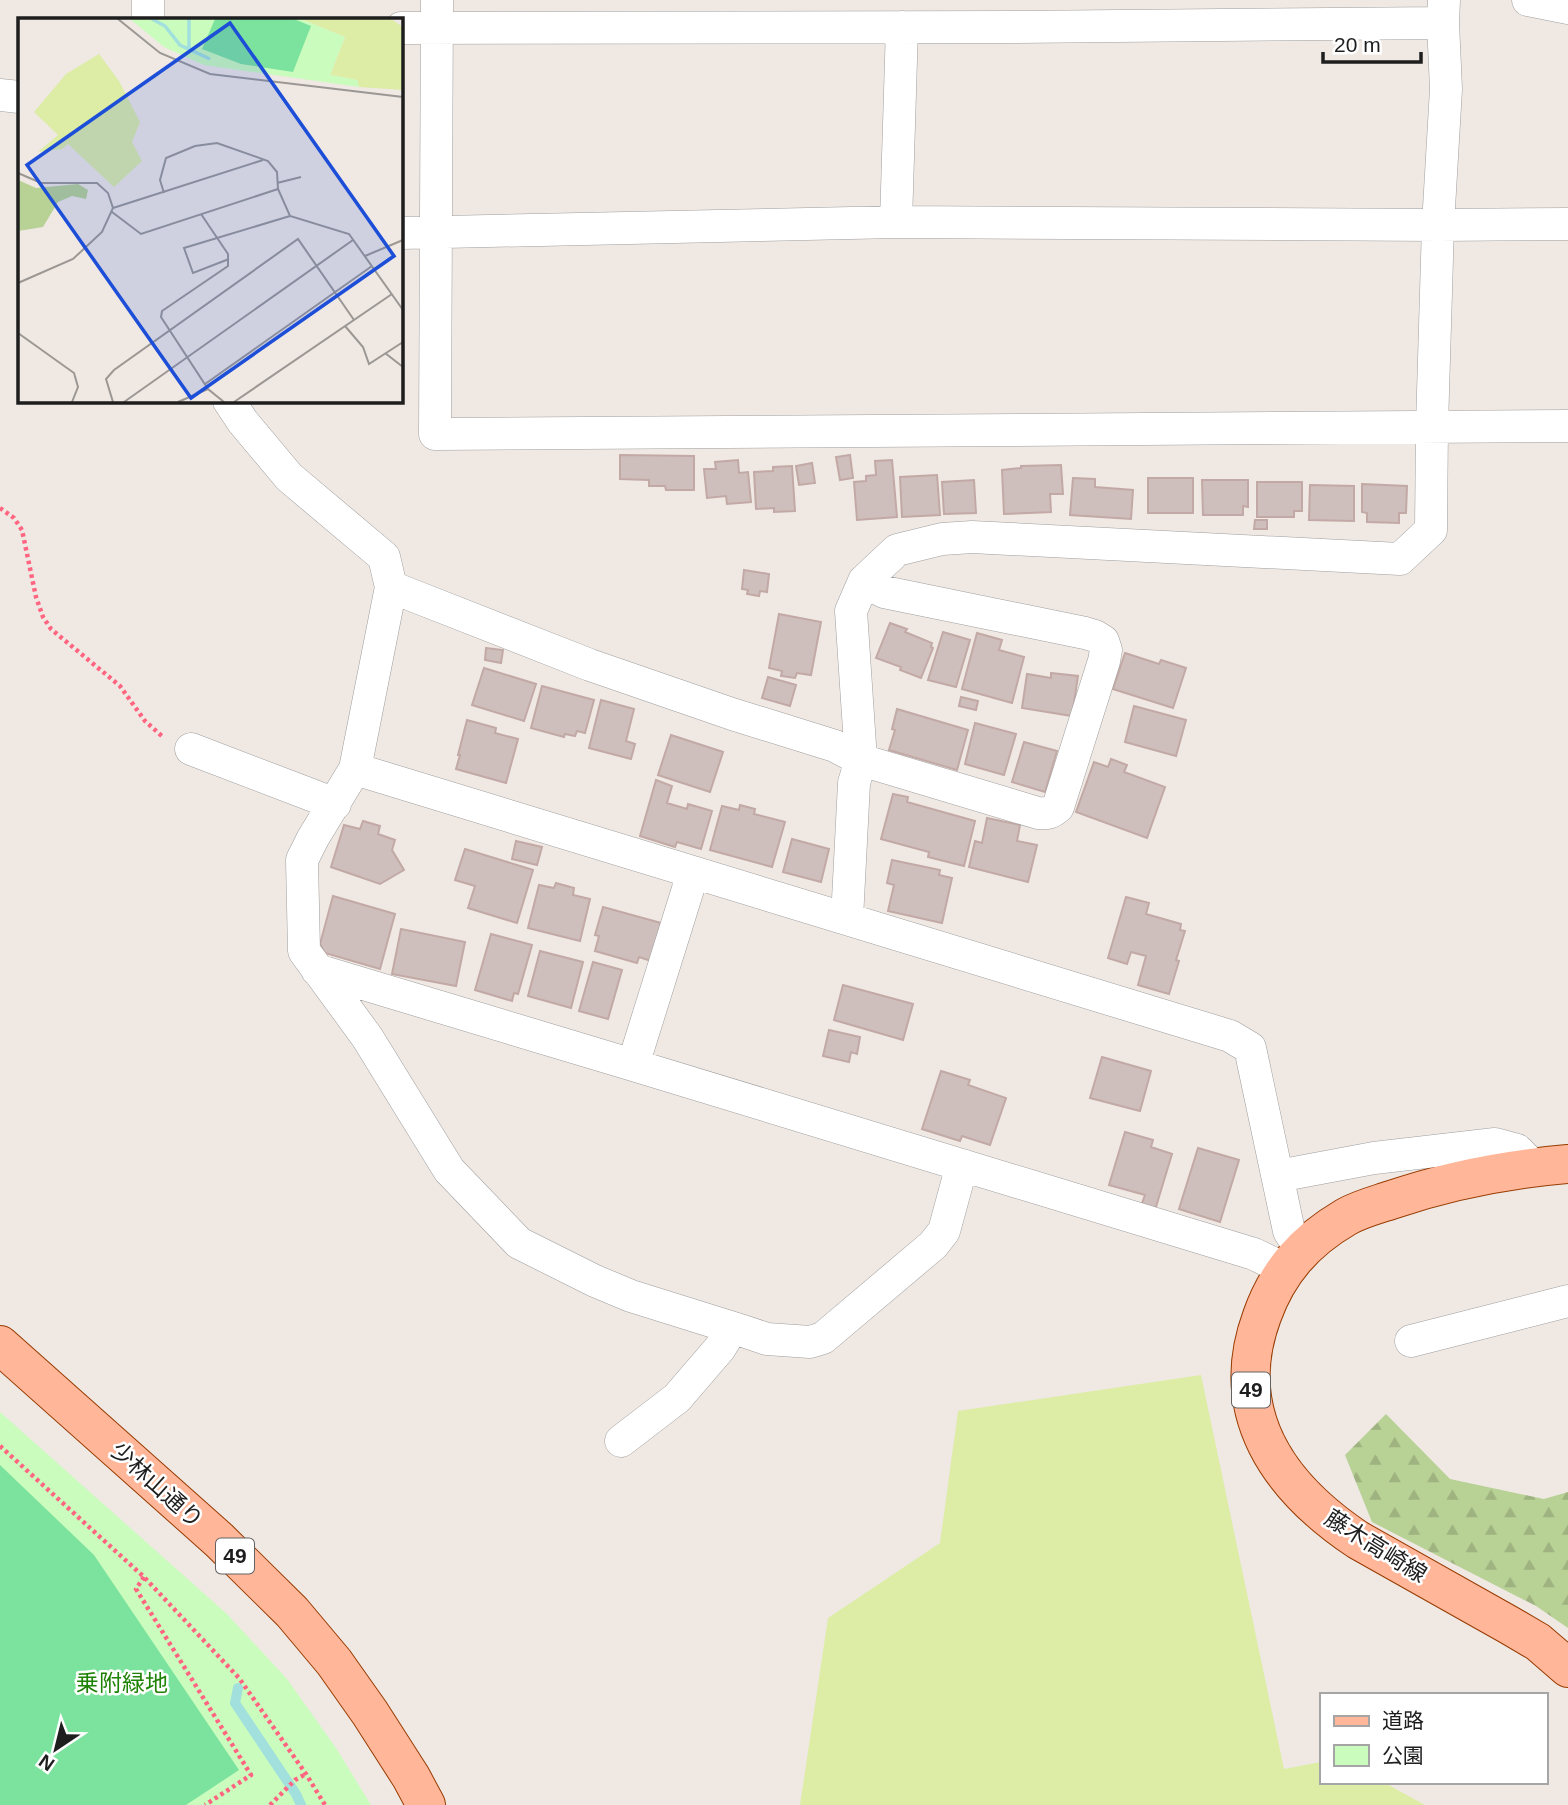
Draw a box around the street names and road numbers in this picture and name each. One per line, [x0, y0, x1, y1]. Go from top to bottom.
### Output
road number: 49 [1232, 1372, 1270, 1408]
street label: 少林山通り [106, 1437, 208, 1533]
street label: 藤木高崎線 [1320, 1505, 1432, 1587]
road number: 49 [216, 1538, 254, 1574]

